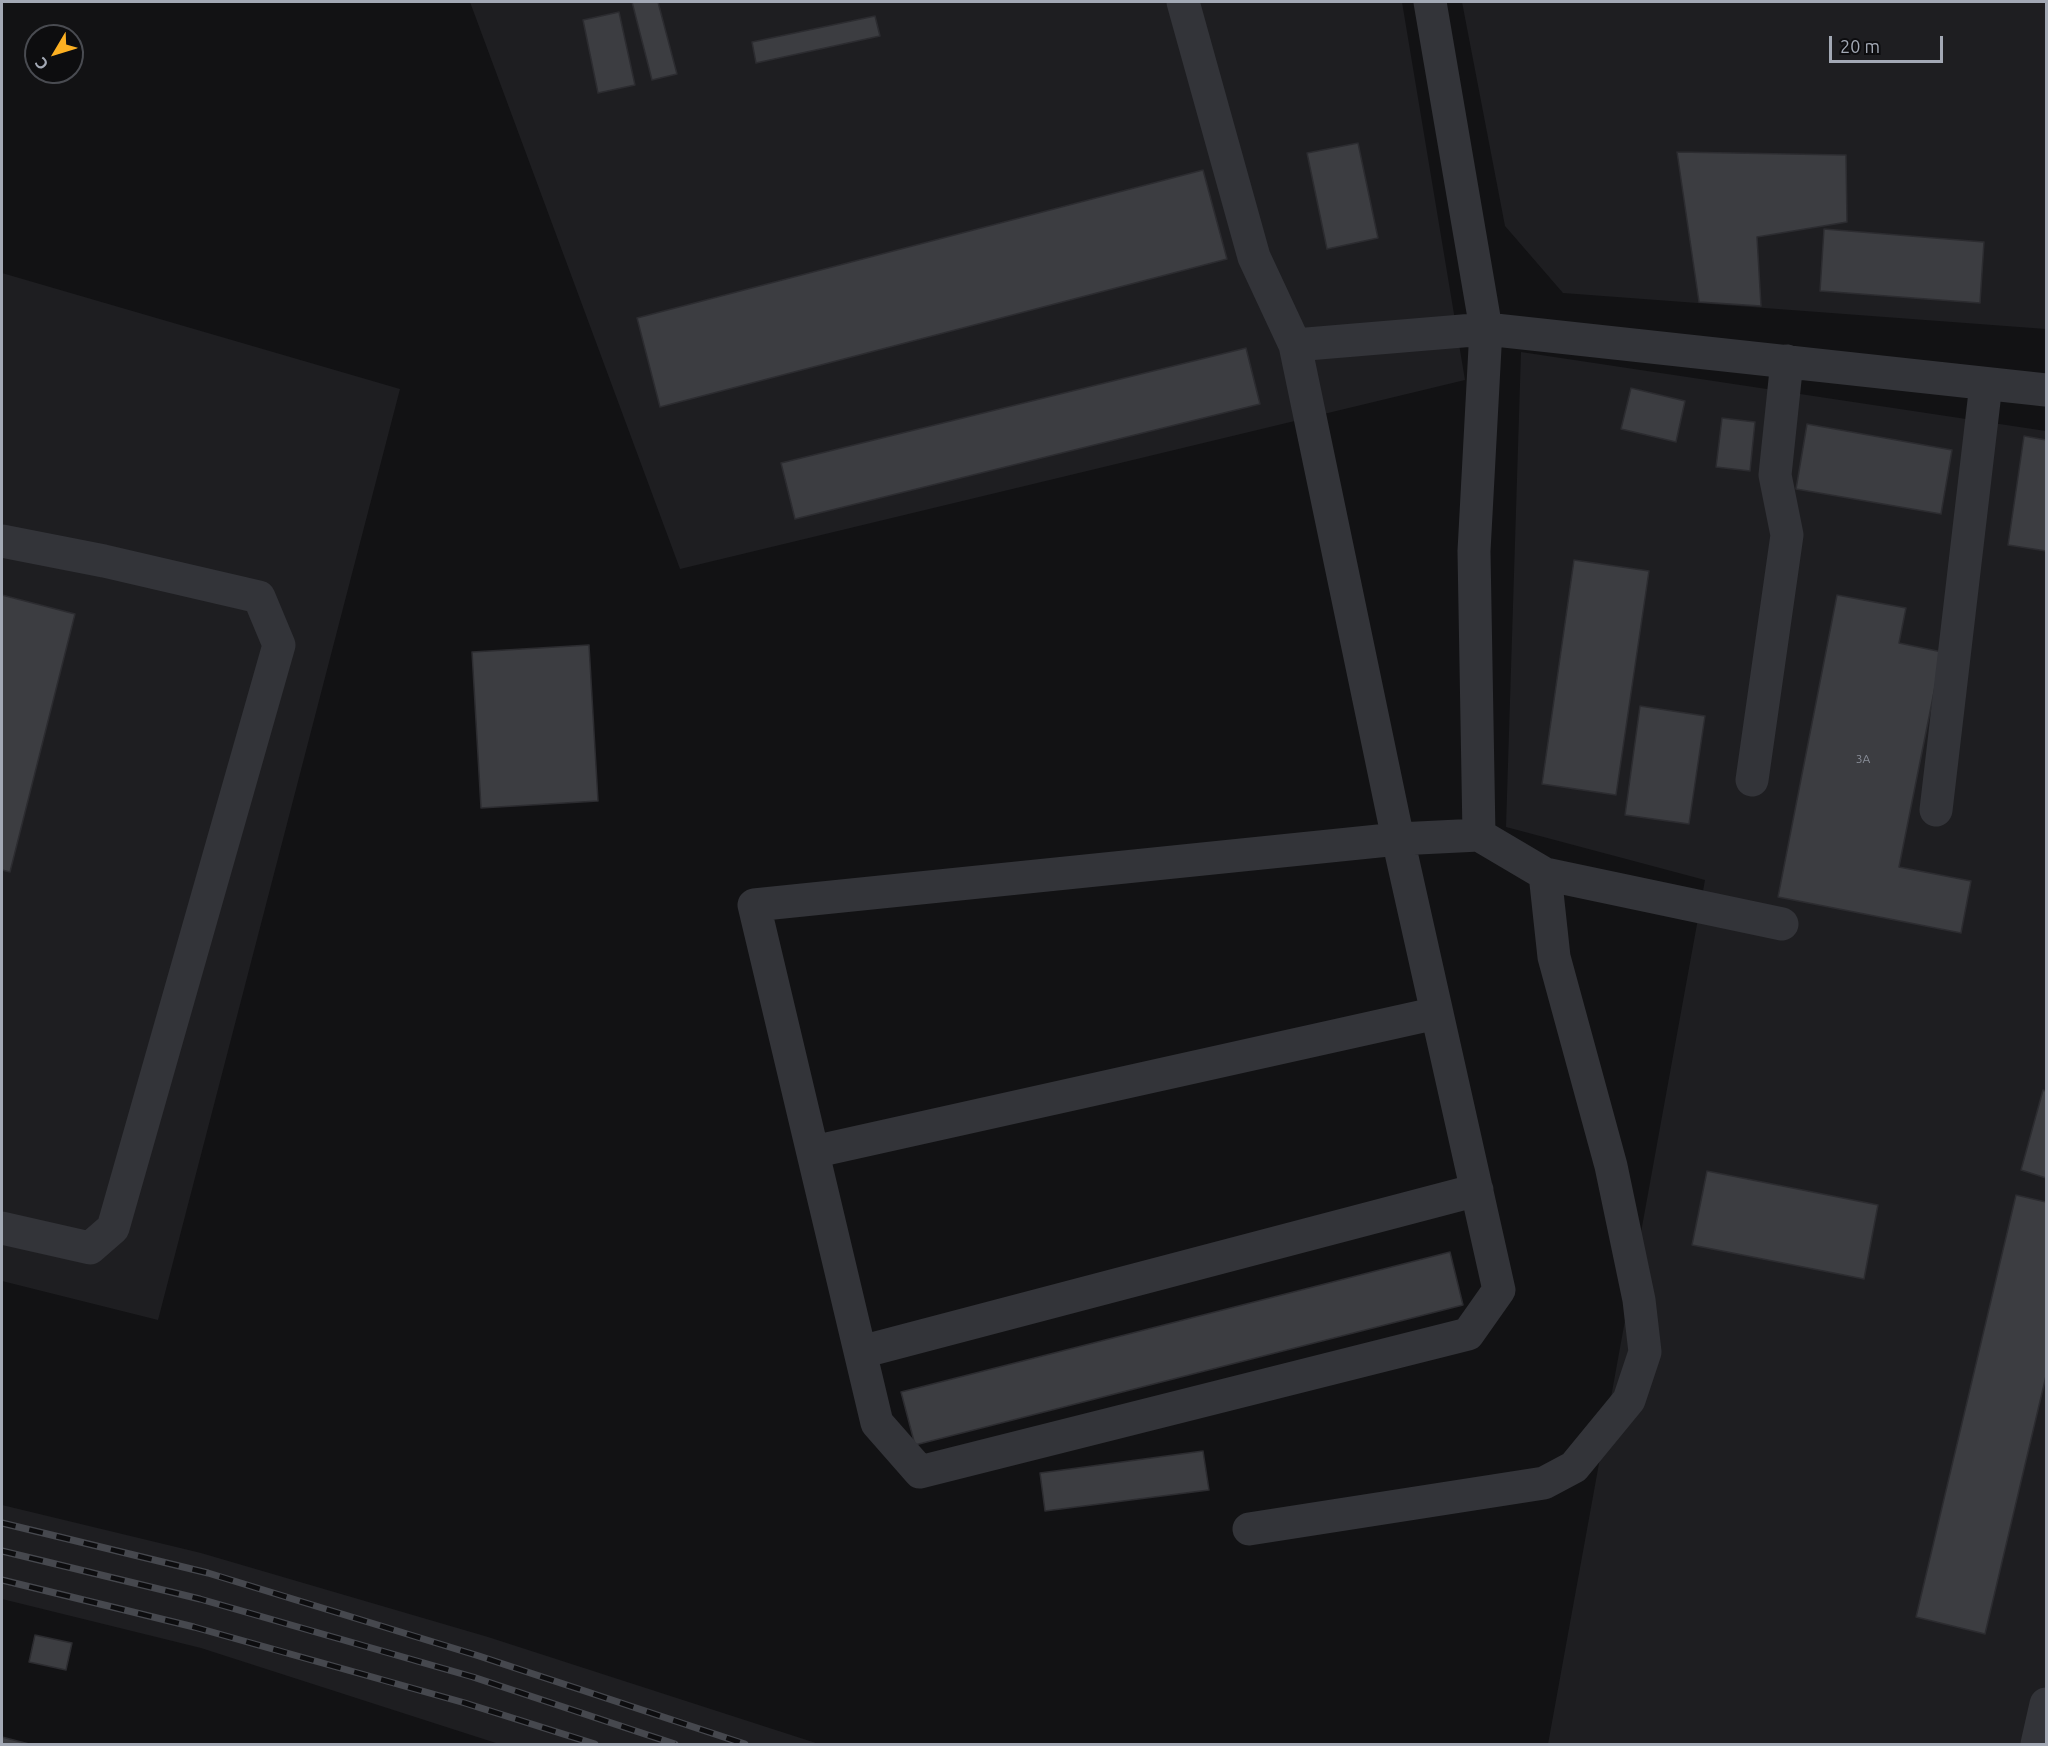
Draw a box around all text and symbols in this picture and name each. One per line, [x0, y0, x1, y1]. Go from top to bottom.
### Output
north arrow [24, 24, 84, 84]
scale bar [1832, 24, 1946, 62]
text: 20 m [1840, 36, 1880, 56]
text: С [31, 54, 52, 73]
house number: 3А [1856, 752, 1870, 766]

